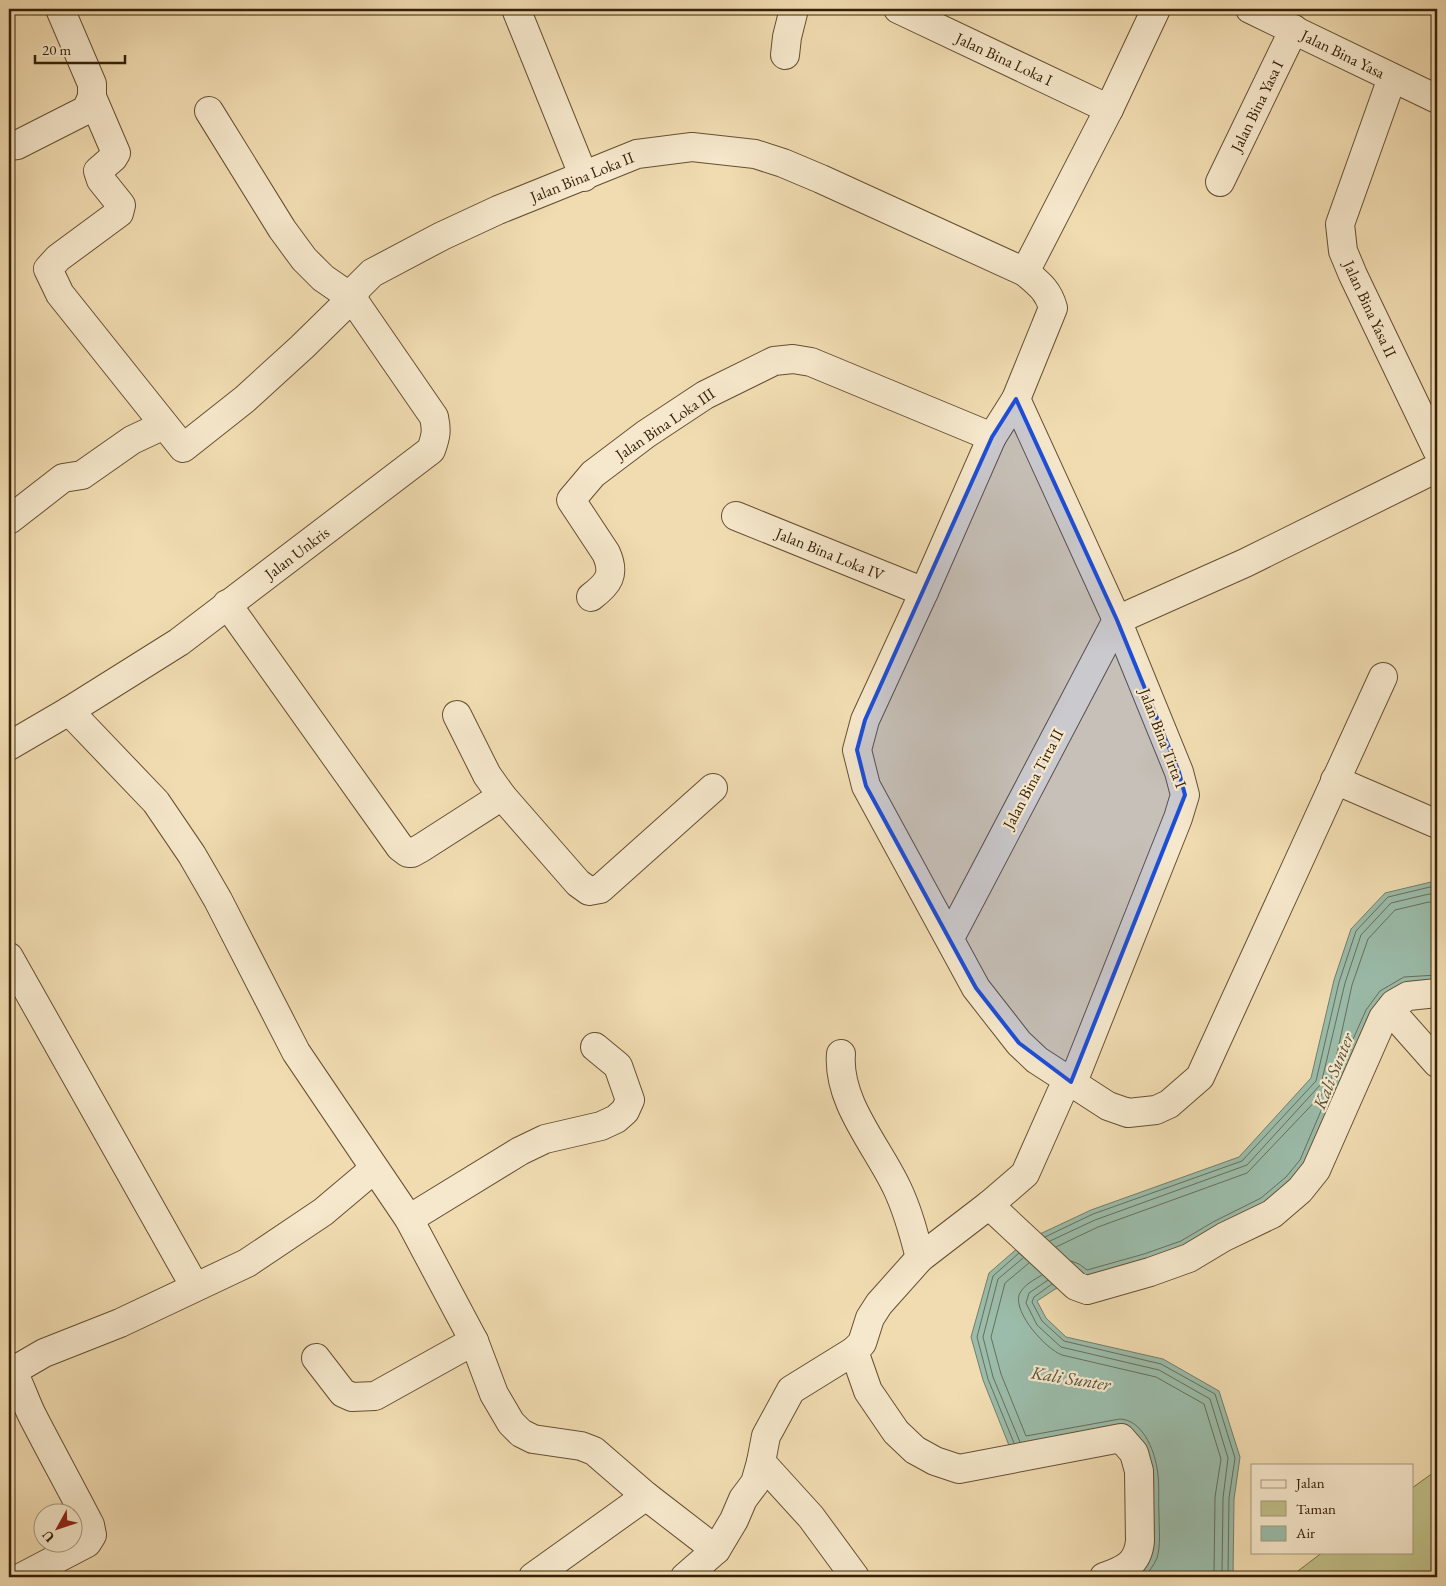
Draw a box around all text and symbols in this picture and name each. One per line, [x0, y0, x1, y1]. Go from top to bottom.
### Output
street label: Jalan Bina Yasa [1296, 24, 1389, 84]
street label: Jalan Bina Loka I [950, 27, 1056, 91]
scale bar [35, 32, 125, 64]
text: 20 m [42, 40, 71, 59]
street label: Jalan Bina Yasa I [1225, 56, 1288, 157]
street label: Jalan Bina Loka II [525, 146, 637, 208]
street label: Jalan Bina Yasa II [1338, 255, 1402, 361]
street label: Jalan Bina Loka III [610, 383, 719, 466]
street label: Jalan Unkris [259, 522, 334, 585]
street label: Jalan Bina Loka IV [771, 522, 888, 585]
street label: Jalan Bina Tirta I [1134, 683, 1192, 791]
street label: Jalan Bina Tirta II [997, 725, 1068, 834]
water label: Kali Sunter [1307, 1028, 1359, 1113]
water label: Kali Sunter [1029, 1360, 1114, 1396]
legend [1251, 1464, 1414, 1554]
text: Jalan [1294, 1473, 1325, 1492]
text: Taman [1296, 1499, 1336, 1518]
north arrow [32, 1504, 82, 1554]
text: Air [1295, 1523, 1315, 1542]
text: U [37, 1526, 58, 1546]

